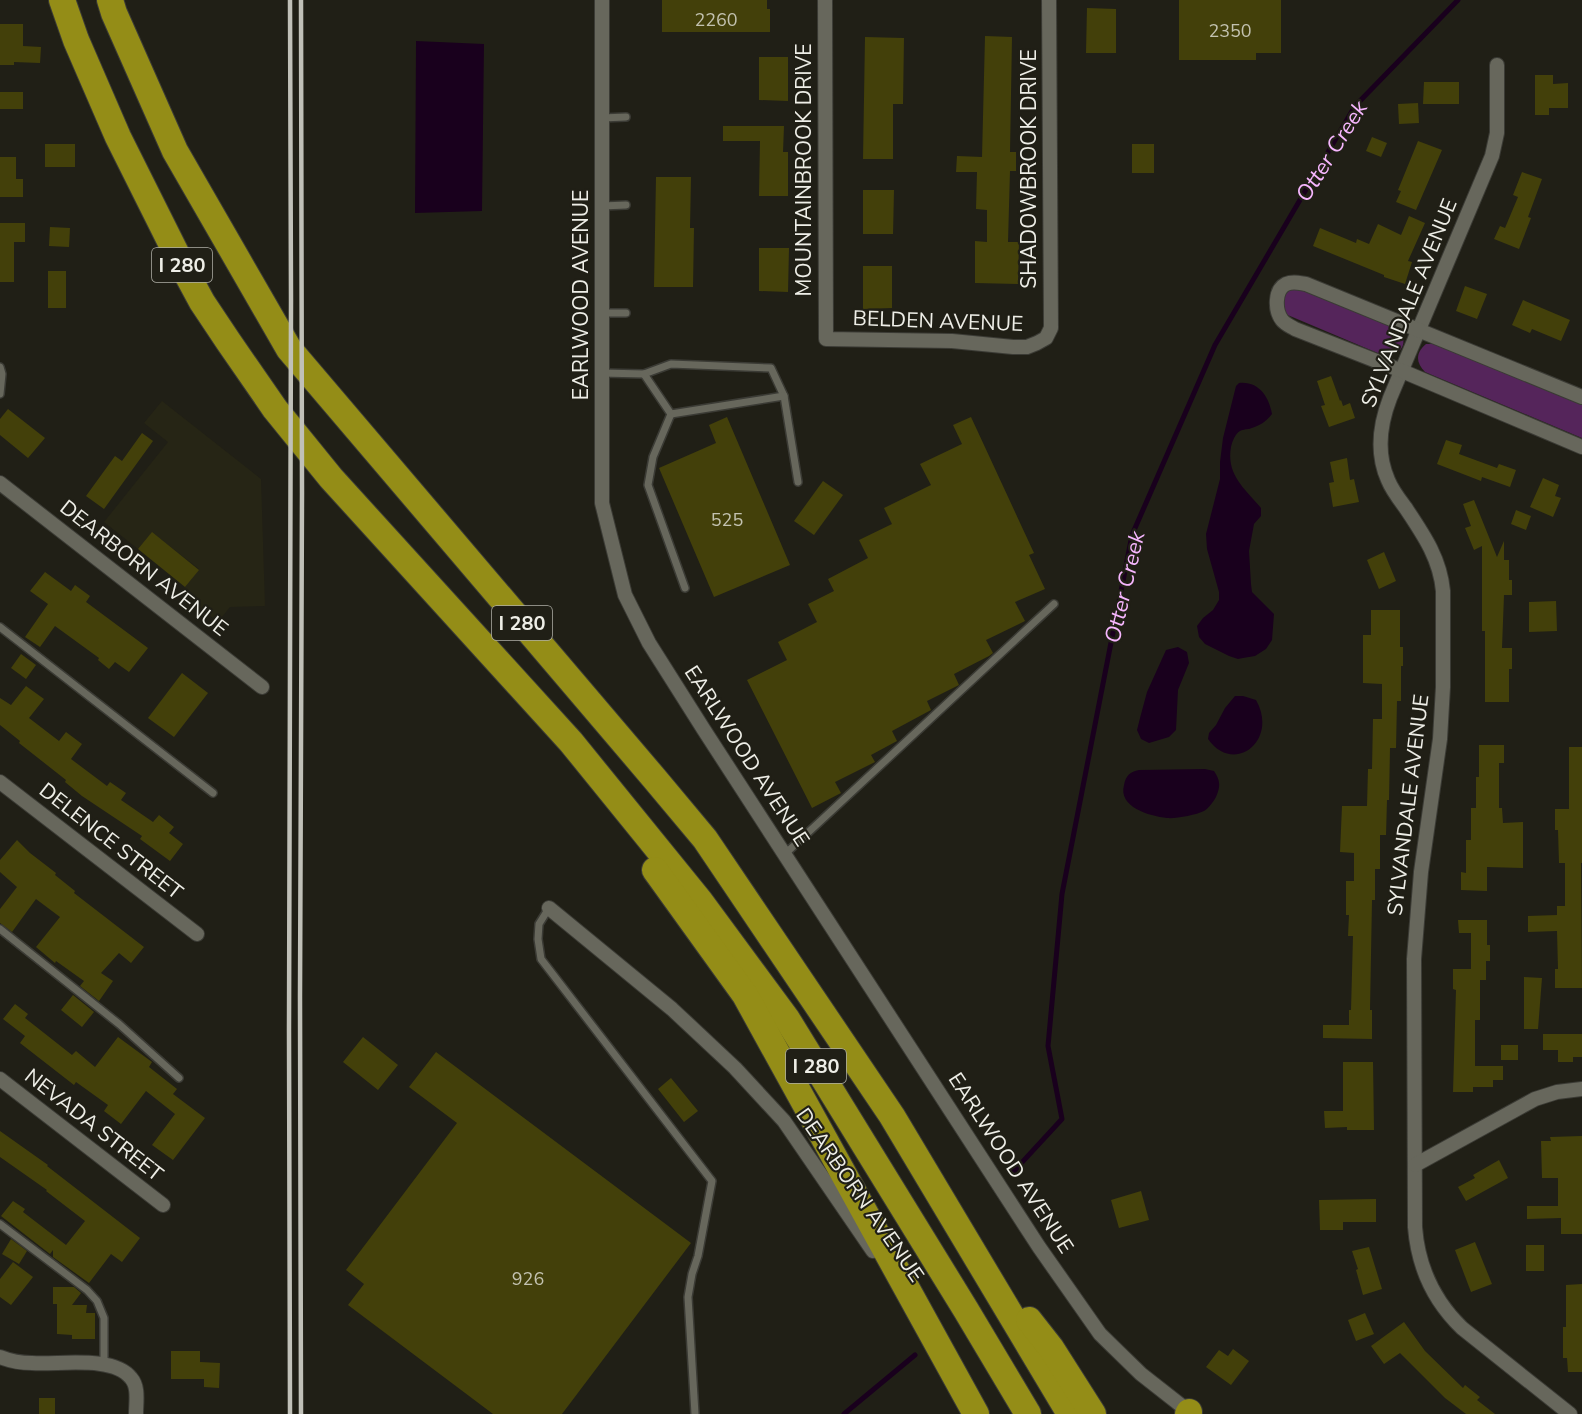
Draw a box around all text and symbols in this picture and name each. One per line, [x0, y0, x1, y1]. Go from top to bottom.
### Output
house number: 2260 [694, 8, 738, 32]
house number: 2350 [1208, 19, 1252, 43]
street label: MOUNTAINBROOK DRIVE [790, 44, 818, 296]
street label: SHADOWBROOK DRIVE [1015, 49, 1043, 289]
water label: Otter Creek [1289, 94, 1375, 208]
street label: EARLWOOD AVENUE [567, 190, 595, 400]
street label: SYLVANDALE AVENUE [1354, 195, 1464, 411]
road number: I 280 [152, 248, 212, 282]
street label: BELDEN AVENUE [852, 304, 1024, 338]
street label: DEARBORN AVENUE [54, 494, 234, 642]
house number: 525 [711, 508, 743, 532]
water label: Otter Creek [1098, 527, 1153, 646]
road number: I 280 [492, 606, 552, 640]
street label: EARLWOOD AVENUE [678, 660, 816, 852]
street label: SYLVANDALE AVENUE [1381, 693, 1435, 917]
street label: DELENCE STREET [33, 776, 189, 906]
road number: I 280 [786, 1049, 846, 1083]
street label: NEVADA STREET [19, 1062, 169, 1188]
street label: EARLWOOD AVENUE [942, 1067, 1080, 1259]
street label: DEARBORN AVENUE [789, 1103, 931, 1287]
house number: 926 [512, 1267, 544, 1291]

